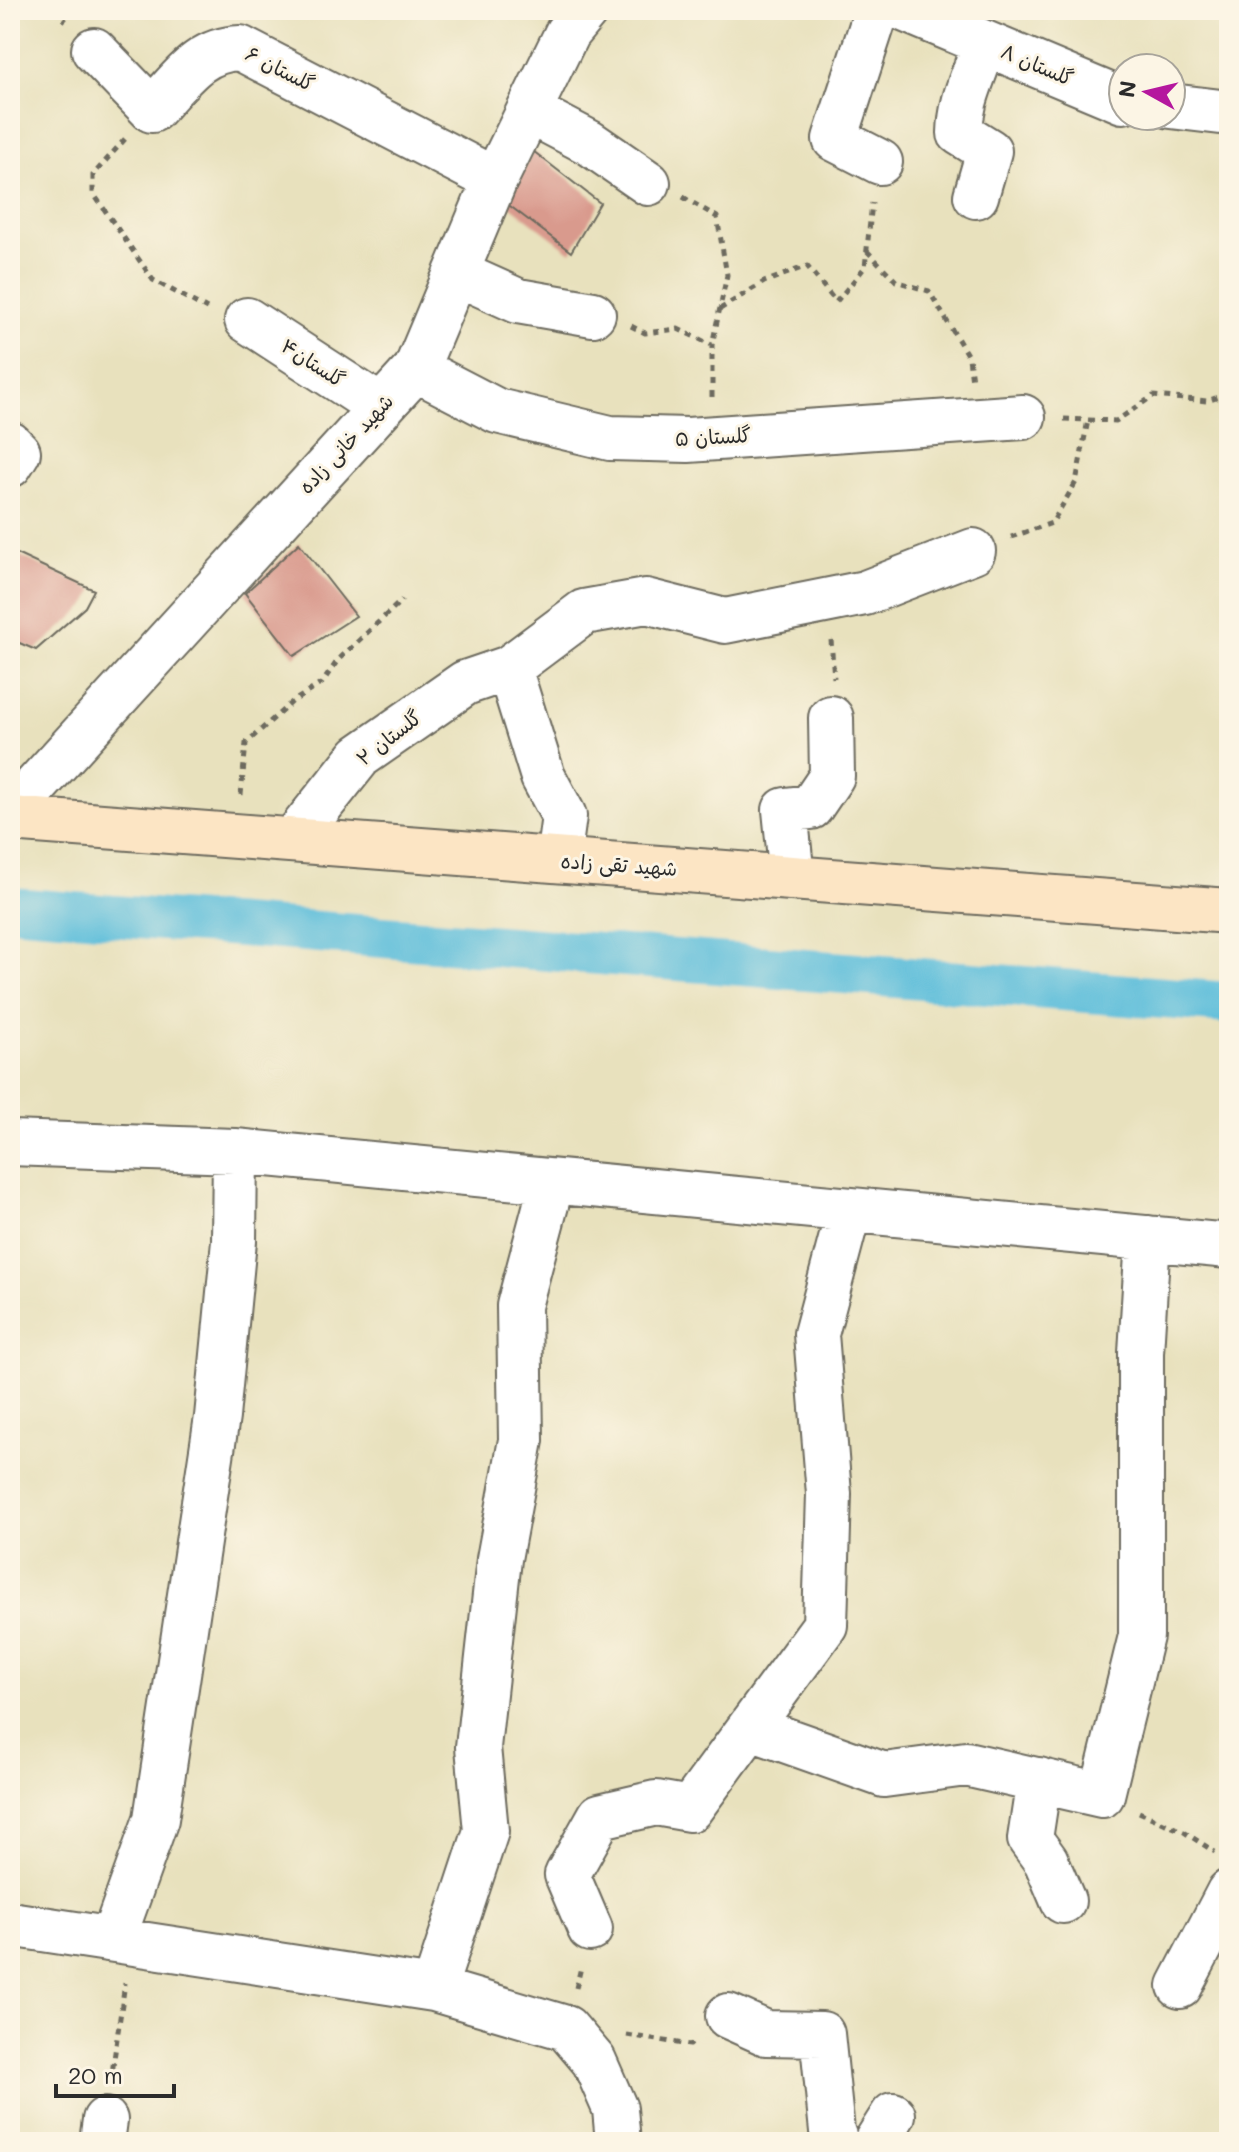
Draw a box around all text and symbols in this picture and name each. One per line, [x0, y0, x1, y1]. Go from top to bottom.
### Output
street label: گلستان ۸ [997, 37, 1078, 91]
street label: گلستان ۶ [241, 40, 320, 97]
north arrow [1107, 52, 1187, 132]
text: N [1111, 79, 1142, 99]
street label: گلستان۴ [277, 332, 350, 392]
street label: شهید خانی زاده [292, 388, 399, 499]
street label: گلستان ۵ [674, 421, 752, 451]
street label: گلستان ۲ [350, 704, 426, 771]
street label: شهید تقی زاده [560, 847, 678, 882]
scale bar [56, 2048, 174, 2098]
text: 20 m [68, 2059, 123, 2090]

